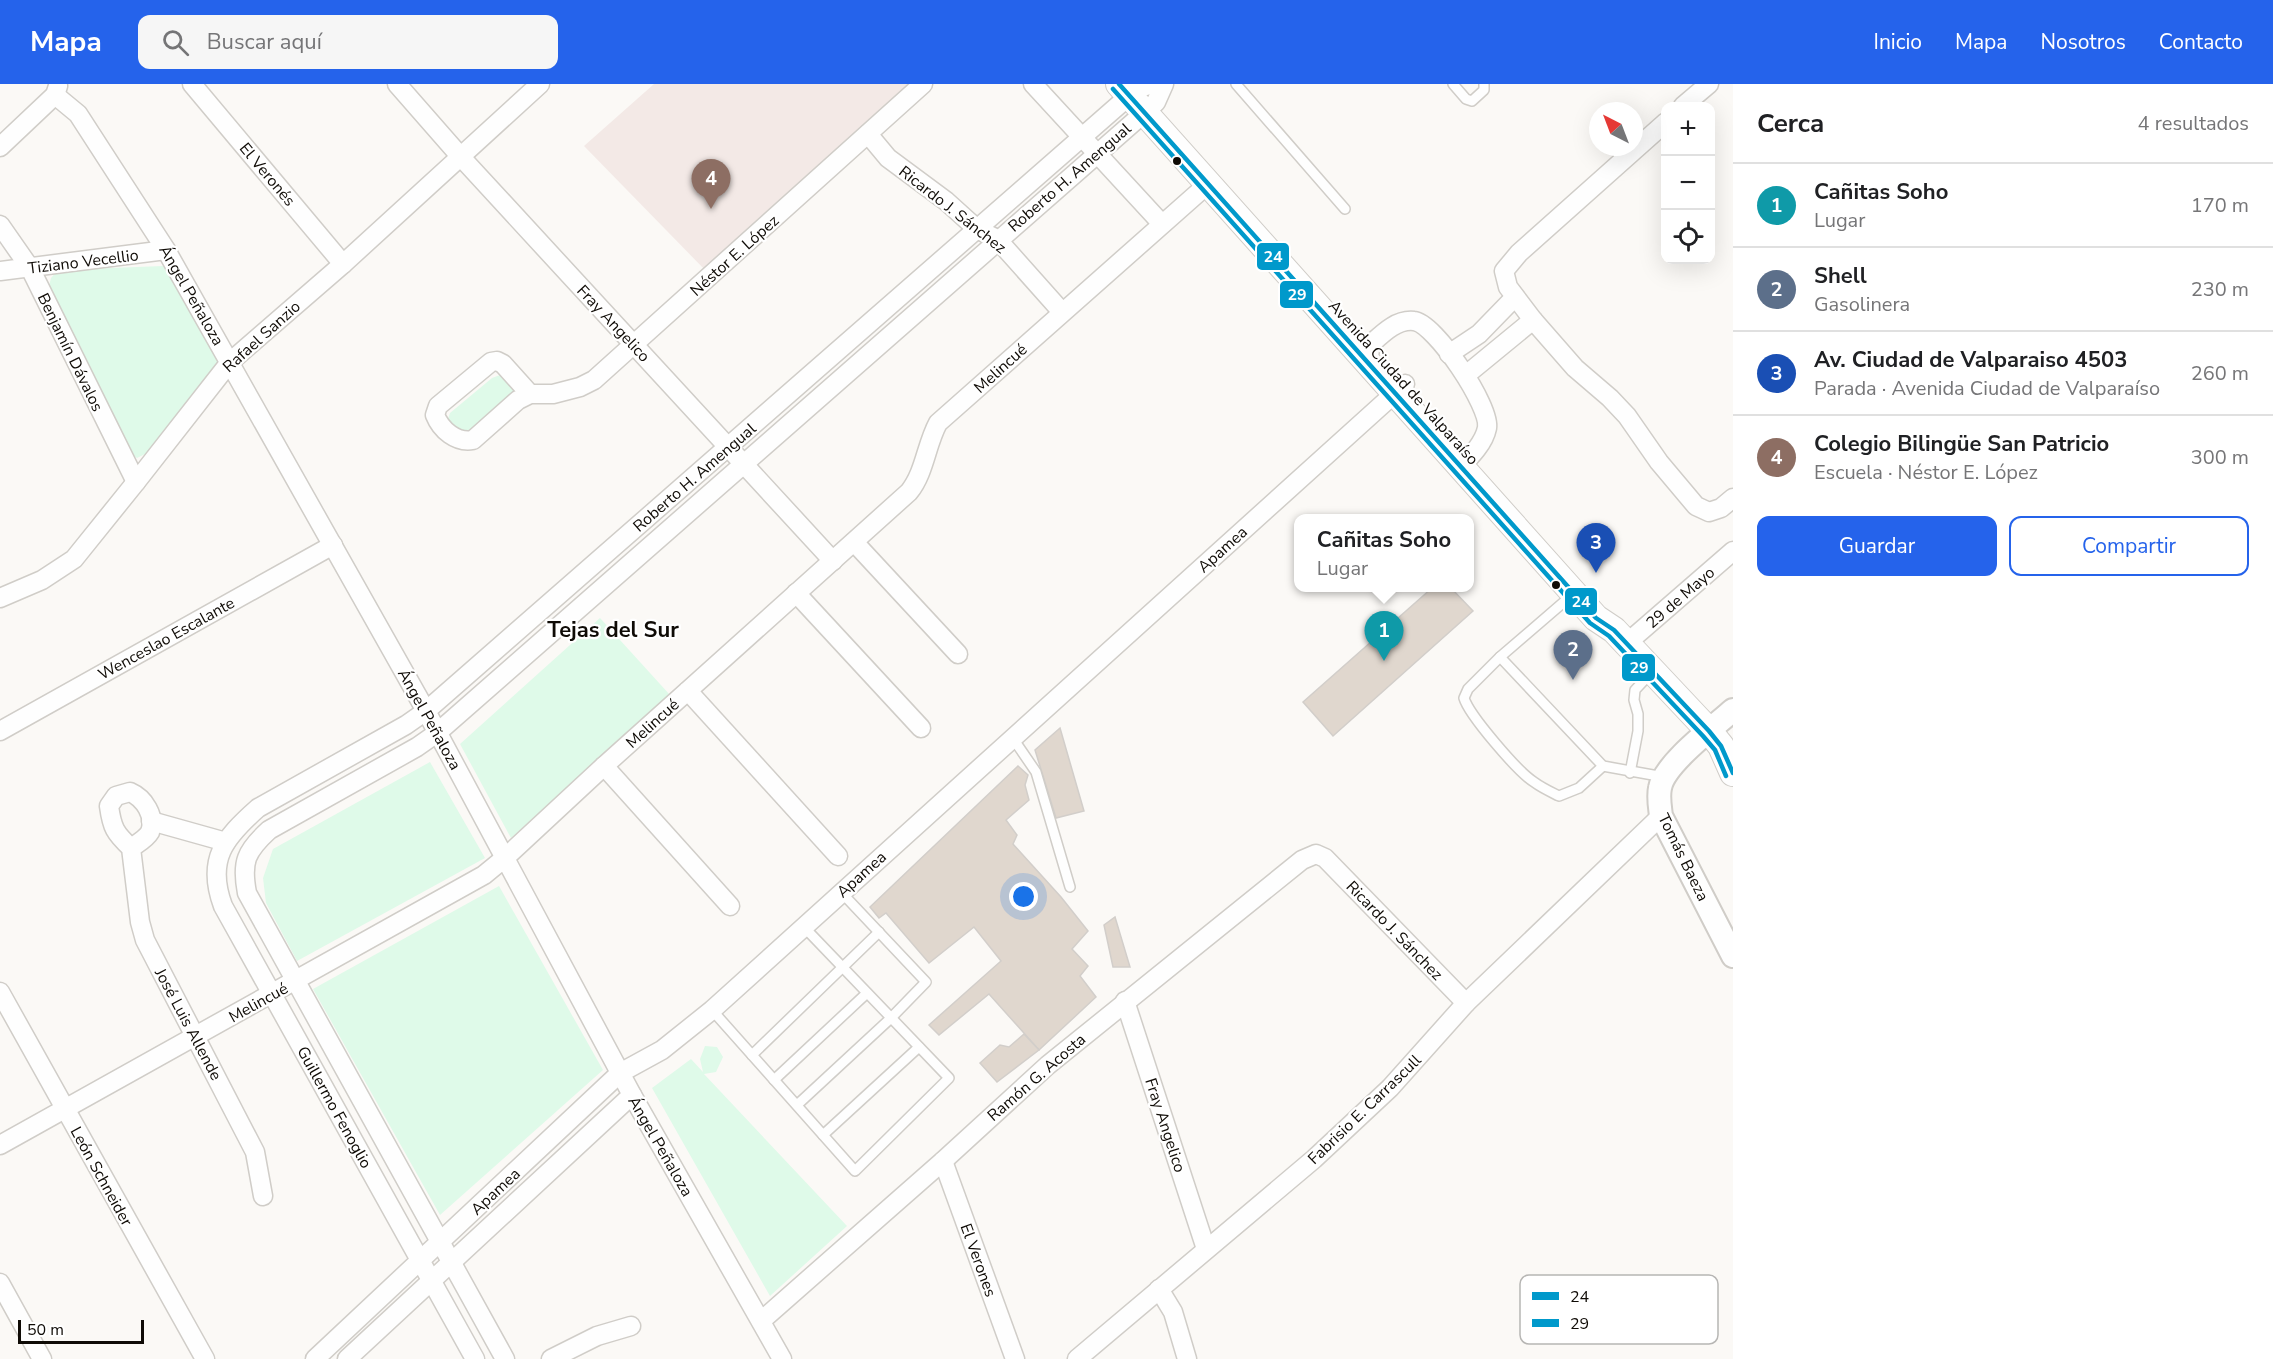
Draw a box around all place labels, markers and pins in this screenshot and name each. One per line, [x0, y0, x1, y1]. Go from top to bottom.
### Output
unlabelled marker [1171, 155, 1183, 167]
pin: 4 [692, 160, 730, 209]
pin: 3 [1576, 524, 1616, 573]
unlabelled marker [1550, 579, 1562, 591]
pin: 1 [1364, 612, 1404, 661]
pin: 2 [1554, 630, 1592, 680]

